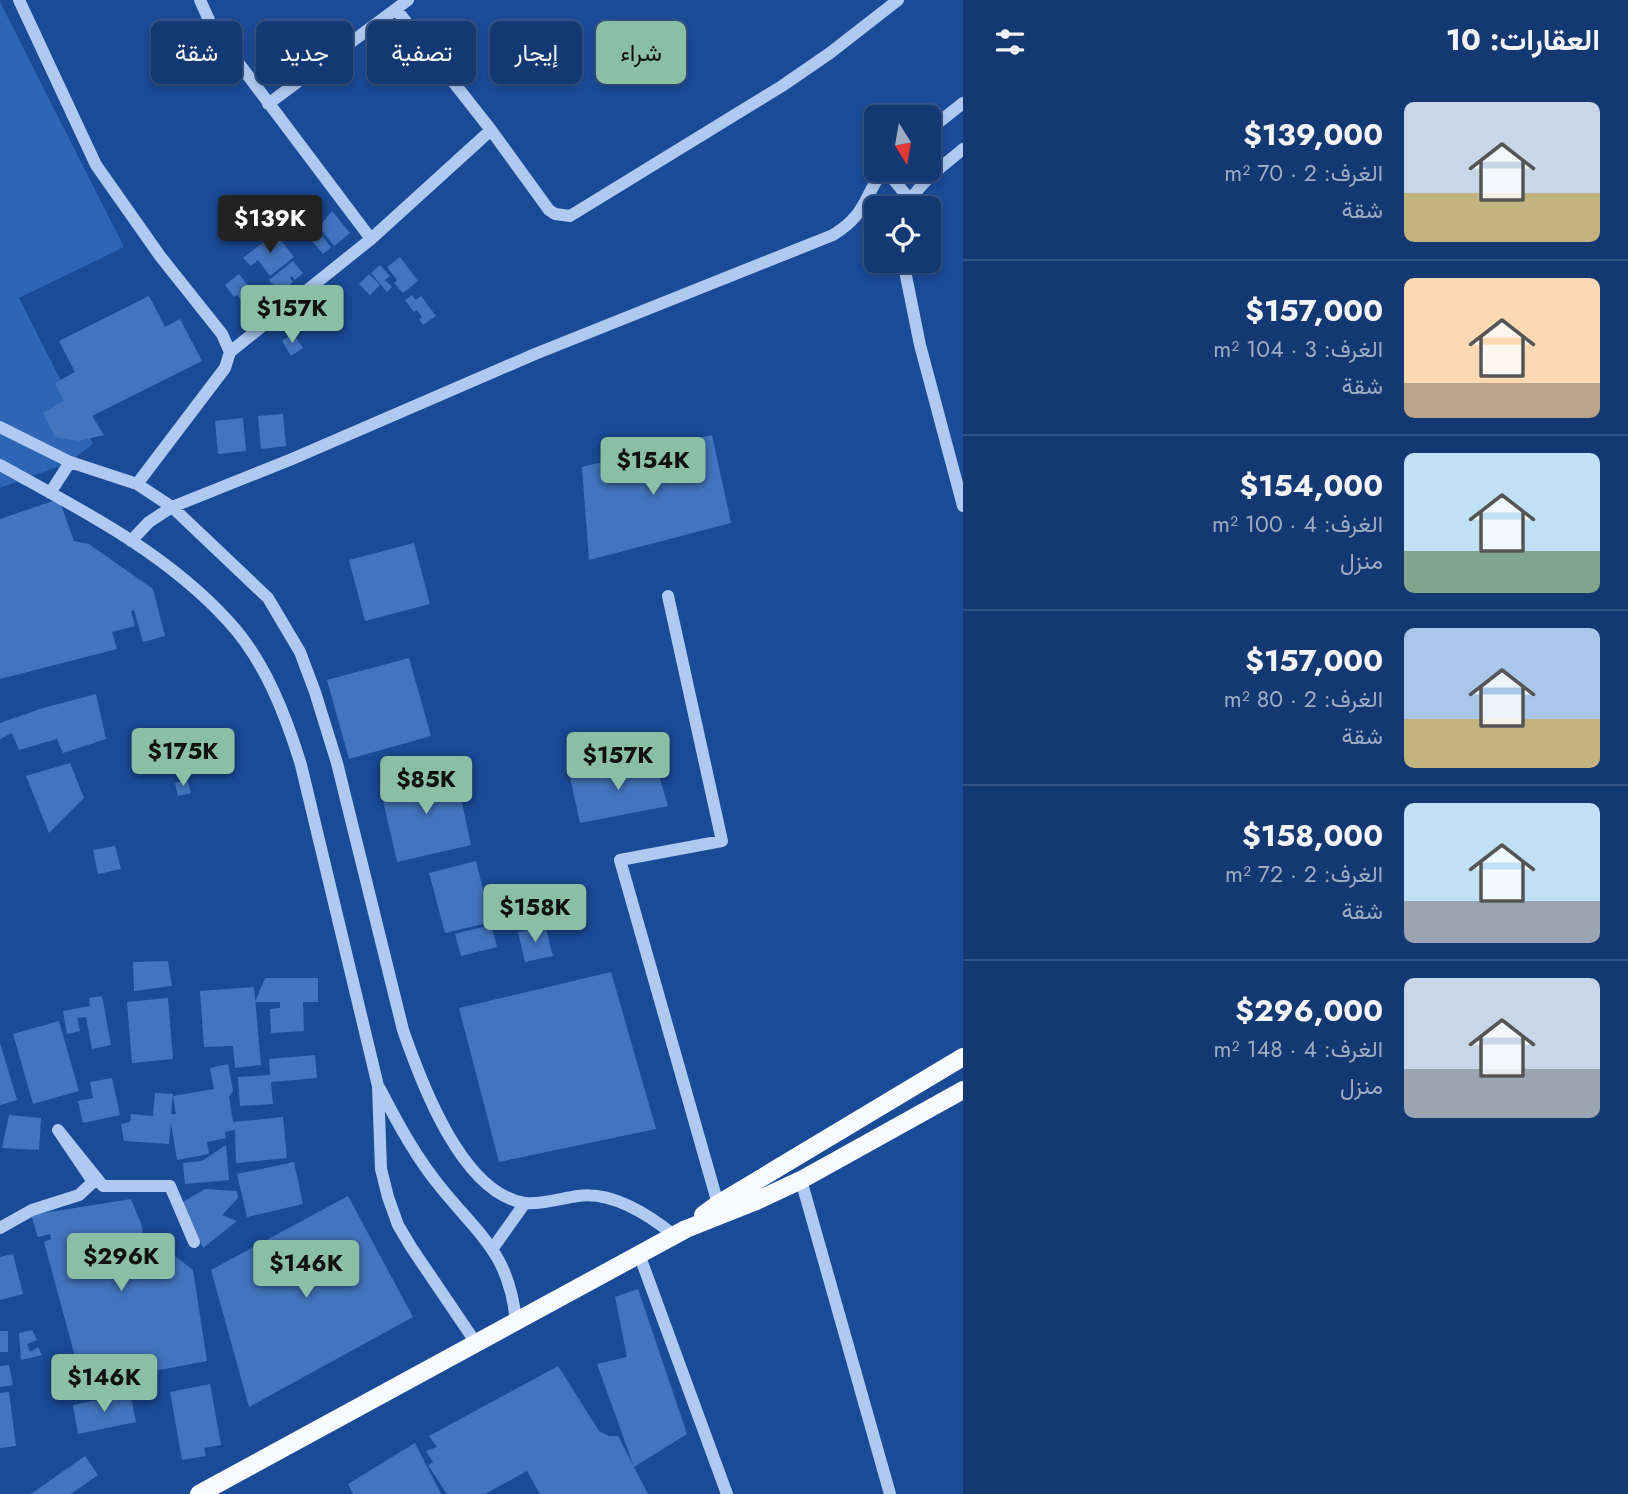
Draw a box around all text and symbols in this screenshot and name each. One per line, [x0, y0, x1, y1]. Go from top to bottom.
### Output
text: العقارات: 10 [1446, 18, 1600, 61]
chip: شقة [151, 21, 242, 84]
chip: جديد [256, 21, 353, 84]
chip: تصفية [367, 21, 476, 84]
chip: إيجار [490, 21, 582, 84]
chip: شراء [596, 21, 686, 84]
icon: filters [991, 23, 1029, 61]
north arrow [864, 105, 942, 182]
map controls [864, 105, 941, 273]
text: $139,000 [1243, 113, 1383, 156]
icon: home [1460, 130, 1544, 214]
text: الغرف: 2 · 70 m² [1224, 156, 1383, 190]
text: شقة [1341, 193, 1383, 227]
pin: $139K [221, 196, 319, 255]
button: locate [864, 196, 941, 273]
text: $139K [234, 201, 306, 235]
pin: $157K [243, 286, 341, 345]
text: $157,000 [1245, 289, 1383, 332]
text: $157K [257, 291, 327, 325]
icon: home [1460, 306, 1544, 390]
text: الغرف: 3 · 104 m² [1213, 332, 1383, 366]
text: شقة [1341, 369, 1383, 403]
pin: $154K [604, 438, 702, 497]
text: $154K [617, 443, 689, 477]
text: $154,000 [1239, 464, 1383, 507]
icon: home [1460, 481, 1544, 565]
text: الغرف: 4 · 100 m² [1212, 507, 1383, 541]
text: منزل [1340, 544, 1383, 578]
text: $157,000 [1245, 639, 1383, 682]
icon: home [1460, 656, 1544, 740]
text: الغرف: 2 · 80 m² [1224, 682, 1383, 716]
text: شقة [1341, 719, 1383, 753]
pin: $175K [134, 728, 232, 788]
pin: $157K [569, 732, 667, 792]
text: $175K [148, 734, 218, 768]
text: $157K [583, 738, 653, 772]
pin: $85K [385, 756, 467, 816]
text: $85K [396, 762, 456, 796]
text: $158,000 [1242, 814, 1383, 857]
icon: home [1460, 831, 1544, 915]
text: الغرف: 2 · 72 m² [1225, 857, 1383, 891]
pin: $158K [486, 884, 584, 944]
text: $158K [499, 890, 571, 924]
text: شقة [1341, 894, 1383, 928]
text: $296,000 [1235, 989, 1383, 1032]
icon: home [1460, 1006, 1544, 1090]
text: الغرف: 4 · 148 m² [1214, 1032, 1383, 1066]
text: منزل [1340, 1069, 1383, 1103]
pin: $296K [72, 1234, 170, 1293]
text: $296K [83, 1239, 159, 1273]
pin: $146K [257, 1240, 355, 1300]
text: $146K [269, 1246, 343, 1280]
pin: $146K [55, 1354, 153, 1414]
text: $146K [67, 1360, 141, 1394]

